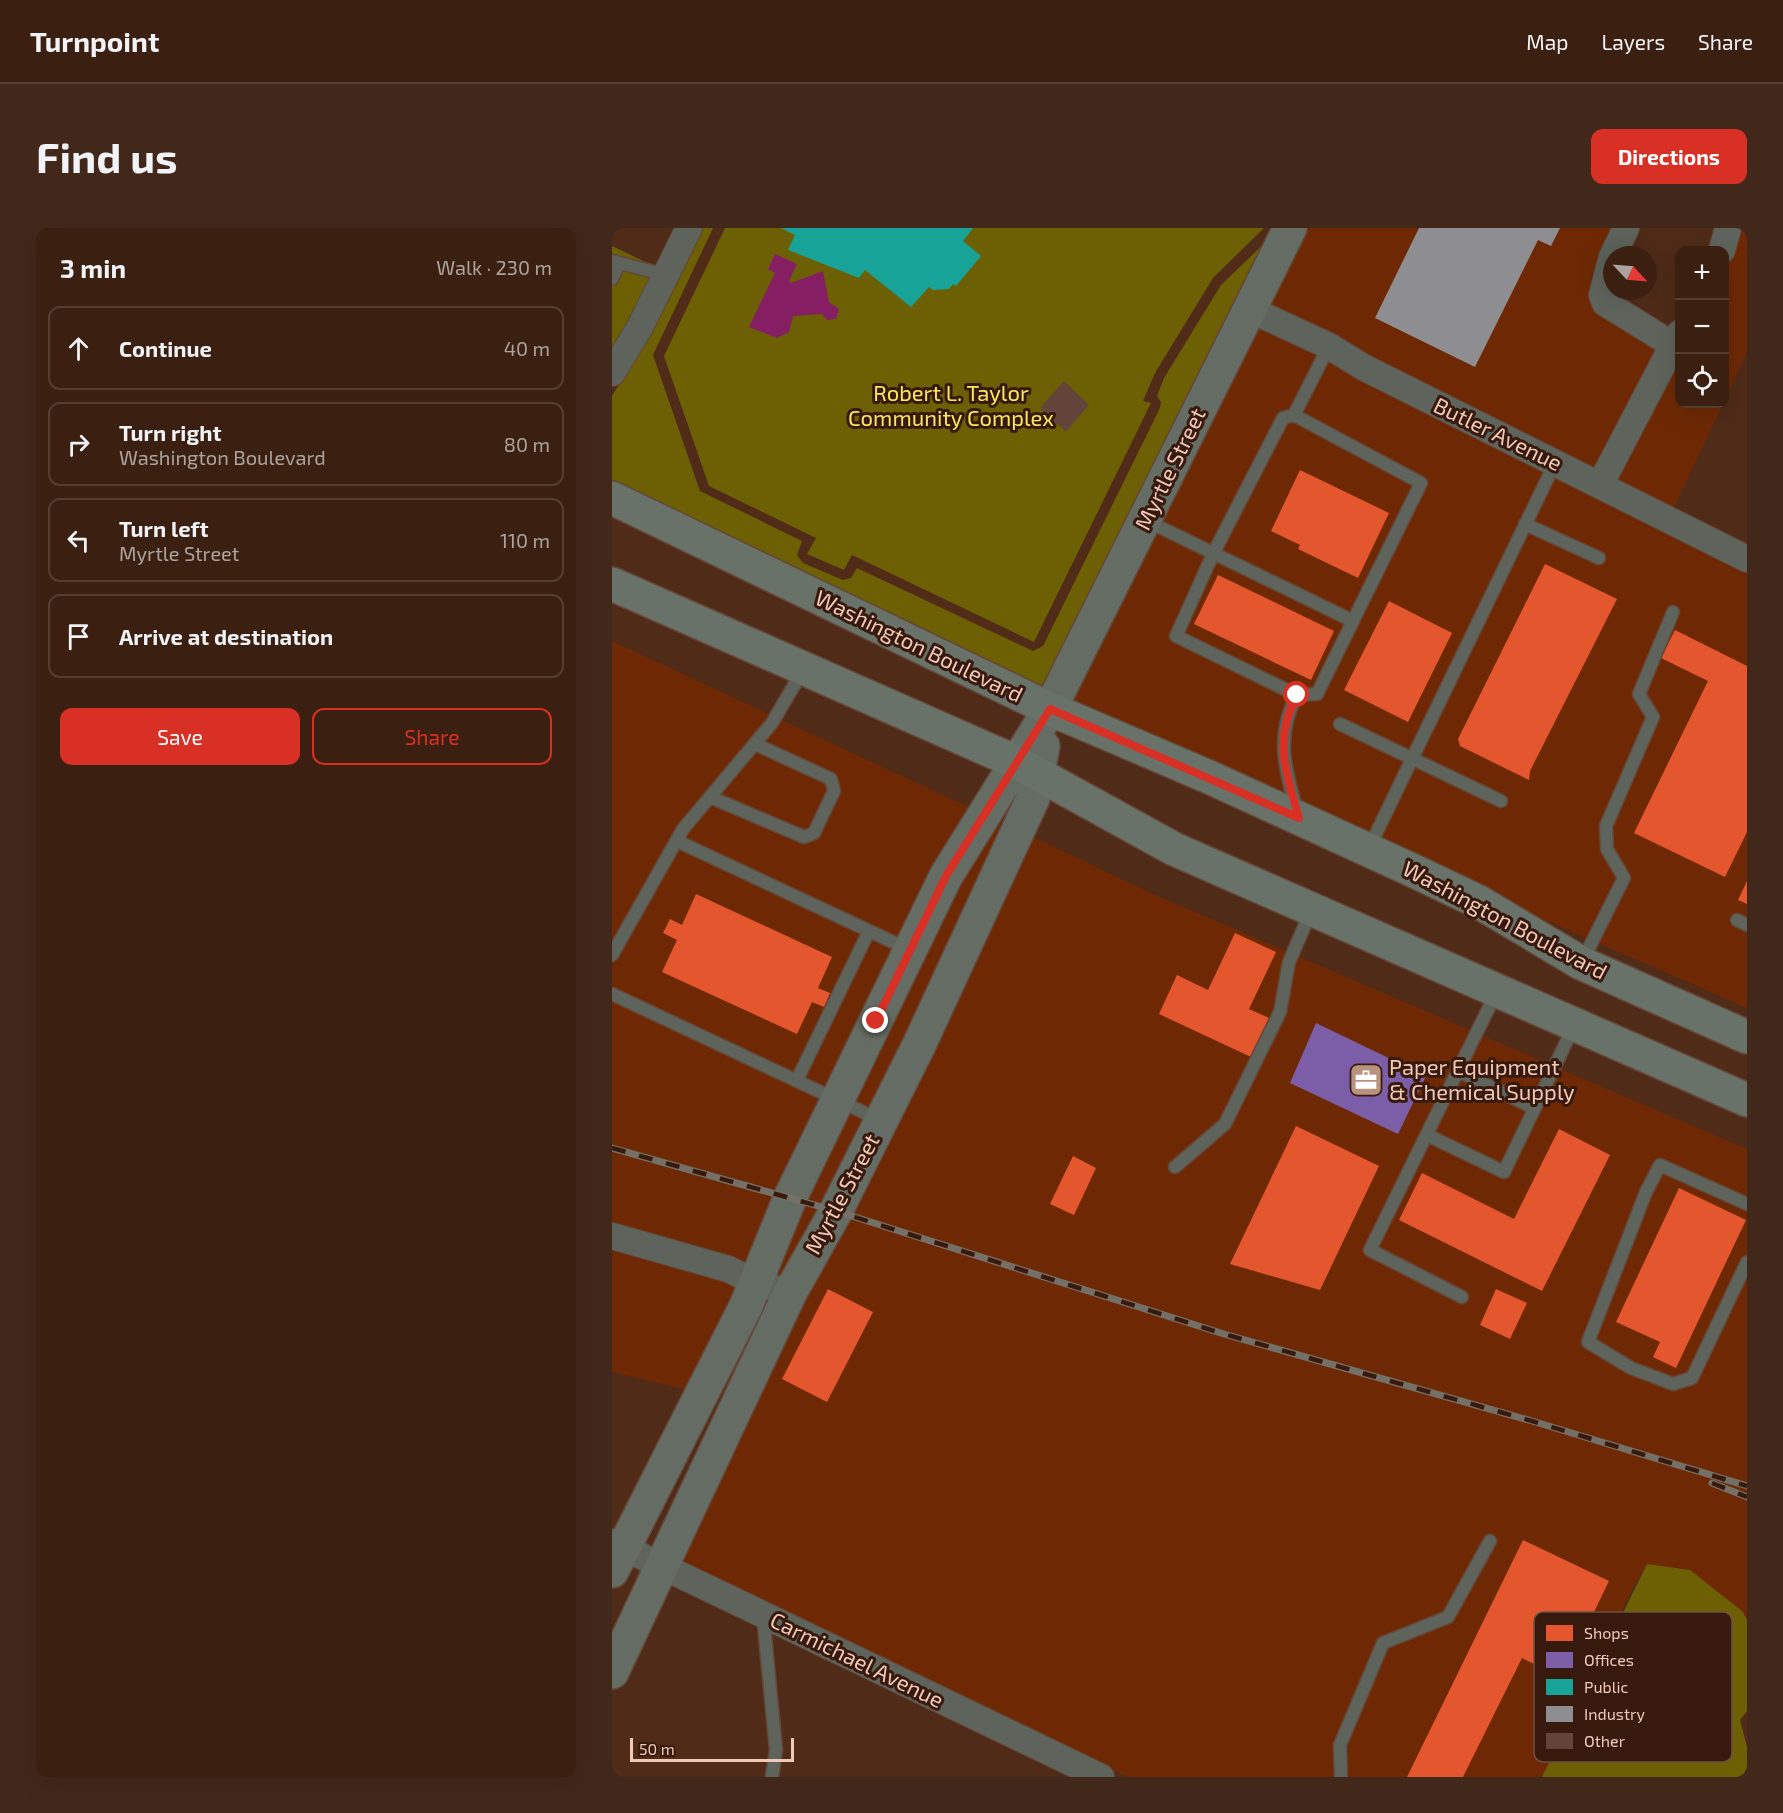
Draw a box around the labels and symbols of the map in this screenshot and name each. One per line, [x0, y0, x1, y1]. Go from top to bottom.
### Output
north arrow [1603, 246, 1657, 300]
park label: Robert L. Taylor Community Complex [848, 379, 1054, 430]
street label: Butler Avenue [1430, 391, 1567, 475]
street label: Myrtle Street [1128, 403, 1210, 534]
street label: Washington Boulevard [811, 584, 1027, 707]
route start [1283, 681, 1309, 707]
street label: Washington Boulevard [1399, 854, 1612, 984]
route end [862, 1007, 888, 1033]
place label: Paper Equipment & Chemical Supply [1389, 1053, 1575, 1104]
office icon: Paper Equipment & Chemical Supply [1348, 1062, 1384, 1098]
street label: Myrtle Street [799, 1129, 884, 1258]
street label: Carmichael Avenue [766, 1606, 948, 1712]
legend [1534, 1612, 1732, 1762]
text: Shops [1584, 1623, 1629, 1642]
text: Offices [1584, 1650, 1634, 1669]
text: Public [1584, 1677, 1628, 1696]
text: Industry [1584, 1704, 1645, 1723]
text: Other [1584, 1731, 1626, 1750]
scale bar [630, 1735, 794, 1762]

